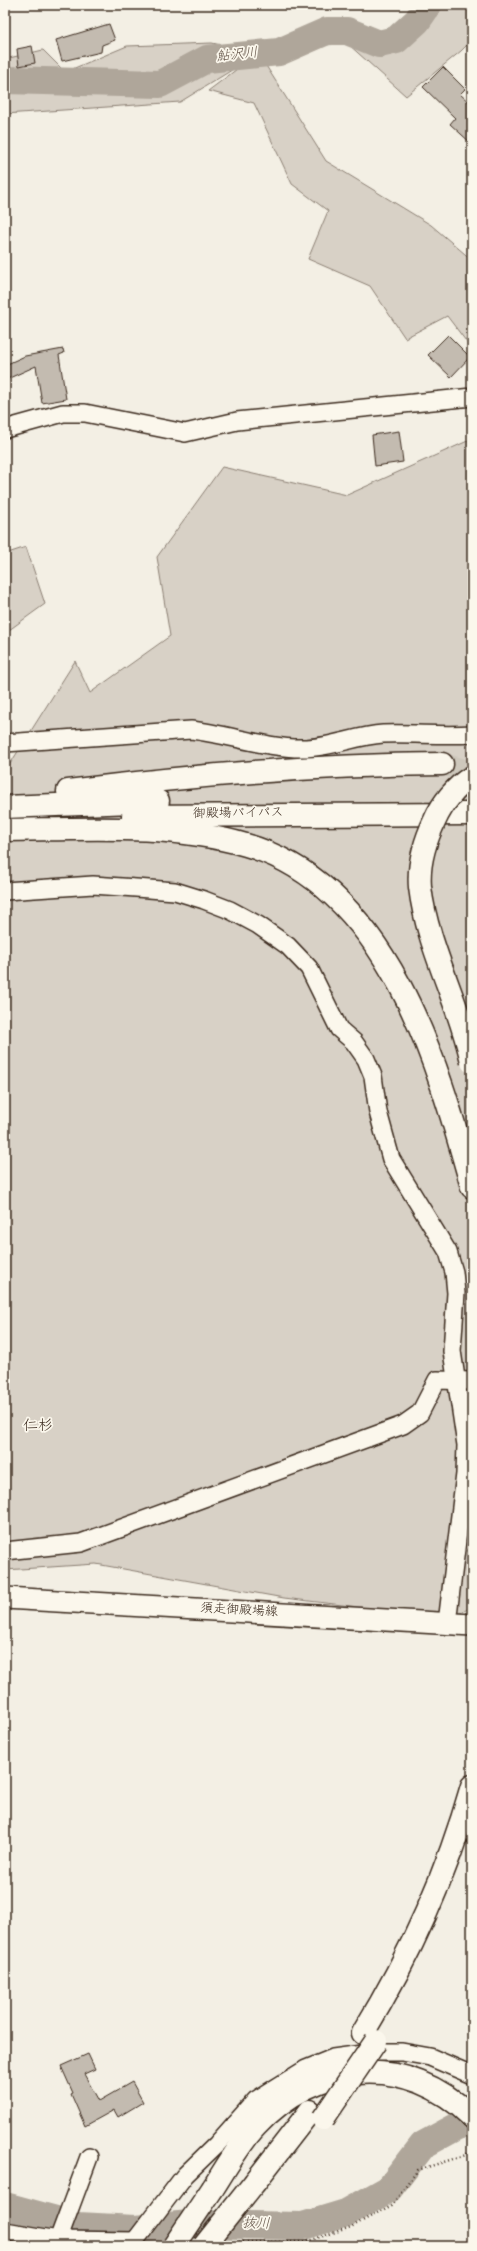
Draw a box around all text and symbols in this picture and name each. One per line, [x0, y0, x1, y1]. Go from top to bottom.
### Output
water label: 鮎沢川 [215, 45, 259, 67]
street label: 御殿場バイパス [192, 805, 283, 822]
district label: 仁杉 [23, 1418, 53, 1436]
street label: 須走御殿場線 [200, 1600, 279, 1621]
water label: 抜川 [242, 2216, 270, 2234]

